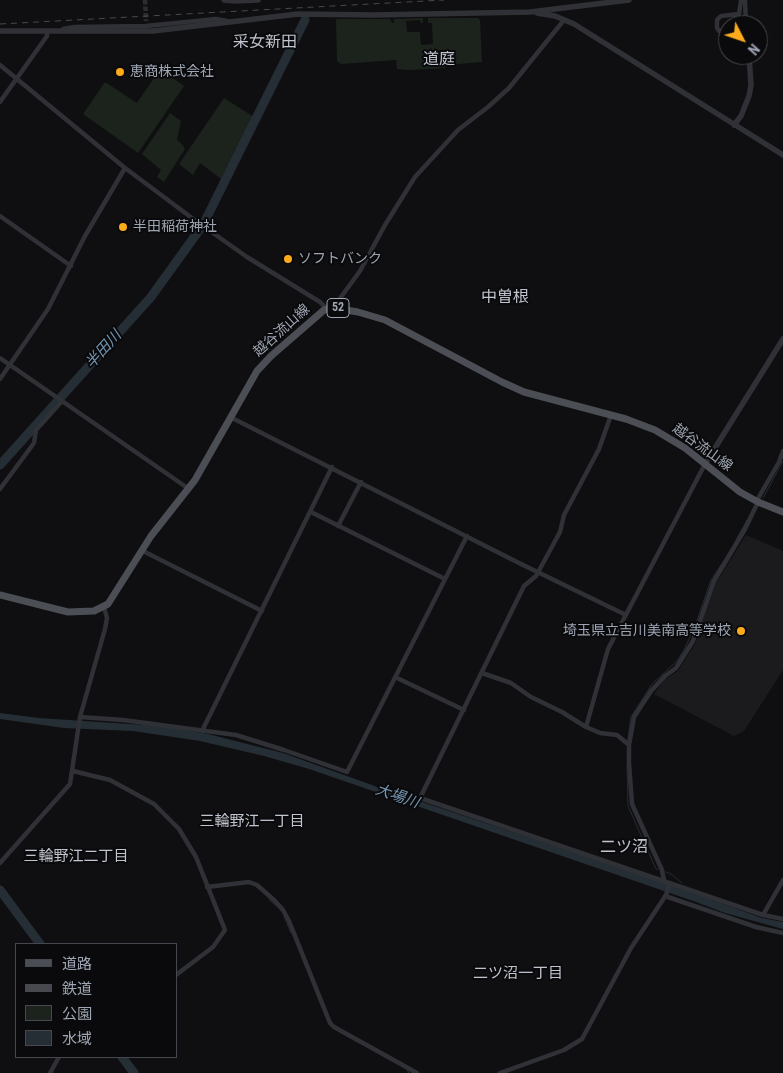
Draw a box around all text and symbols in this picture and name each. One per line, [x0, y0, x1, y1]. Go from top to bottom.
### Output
north arrow [718, 15, 768, 65]
district label: 采女新田 [233, 33, 297, 53]
text: N [745, 41, 762, 58]
district label: 道庭 [423, 50, 455, 70]
place label: 恵商株式会社 [130, 64, 214, 80]
marker: 恵商株式会社 [114, 66, 126, 78]
place label: 半田稲荷神社 [133, 219, 217, 235]
marker: 半田稲荷神社 [117, 221, 129, 233]
place label: ソフトバンク [298, 251, 382, 267]
marker: ソフトバンク [282, 253, 294, 265]
district label: 中曽根 [481, 288, 529, 308]
road number: 52 [327, 298, 349, 318]
street label: 越谷流山線 [250, 301, 314, 361]
water label: 半田川 [82, 327, 126, 373]
street label: 越谷流山線 [669, 421, 735, 475]
place label: 埼玉県立吉川美南高等学校 [563, 623, 731, 639]
marker: 埼玉県立吉川美南高等学校 [735, 625, 747, 637]
water label: 大場川 [373, 781, 421, 813]
district label: 三輪野江一丁目 [200, 813, 304, 831]
district label: 二ツ沼 [600, 838, 648, 858]
district label: 三輪野江二丁目 [24, 848, 128, 866]
legend [15, 943, 178, 1058]
text: 道路 [62, 955, 92, 973]
district label: 二ツ沼一丁目 [473, 965, 563, 983]
text: 鉄道 [62, 980, 92, 998]
text: 公園 [62, 1005, 92, 1023]
text: 水域 [62, 1030, 92, 1048]

